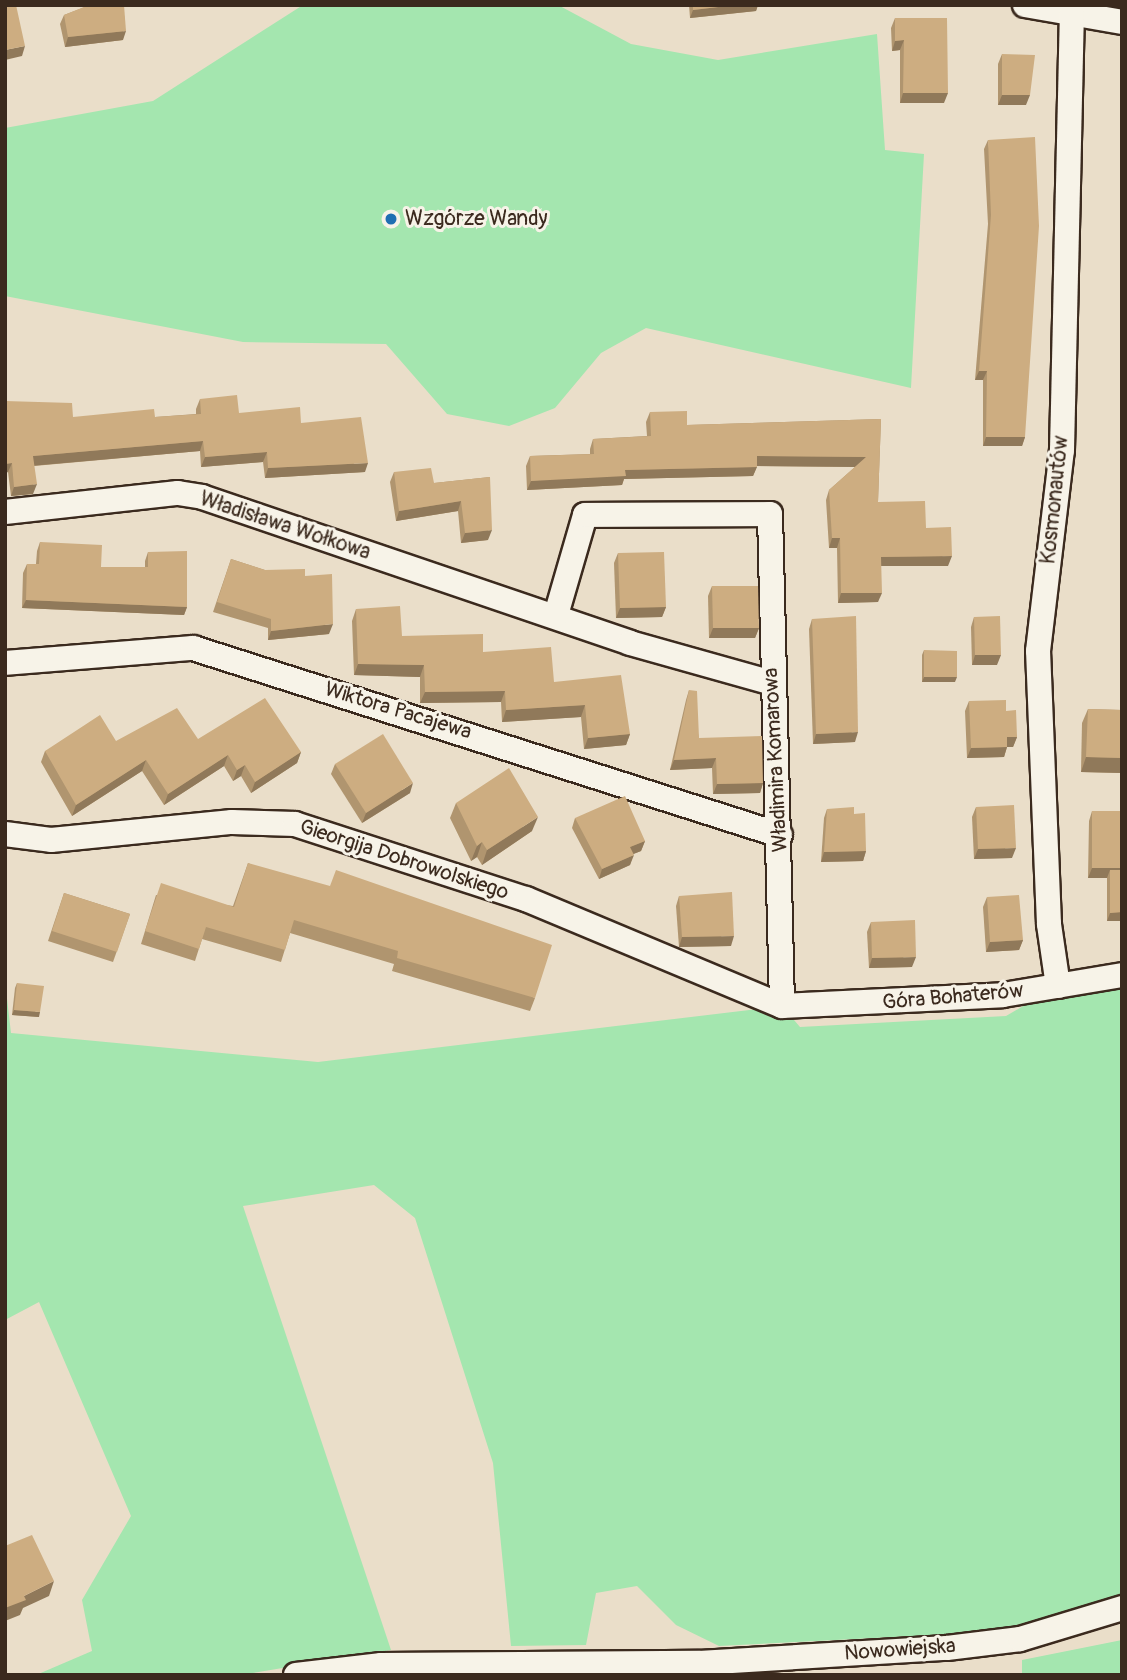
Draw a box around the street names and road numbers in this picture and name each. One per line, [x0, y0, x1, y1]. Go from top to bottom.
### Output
street label: Kosmonautów [1036, 435, 1074, 565]
street label: Władisława Wołkowa [197, 487, 373, 565]
street label: Władimira Komarowa [759, 667, 793, 853]
street label: Wiktora Pacajewa [322, 677, 474, 745]
street label: Gieorgija Dobrowolskiego [296, 814, 512, 906]
street label: Góra Bohaterów [881, 978, 1025, 1016]
street label: Nowowiejska [844, 1634, 956, 1666]

